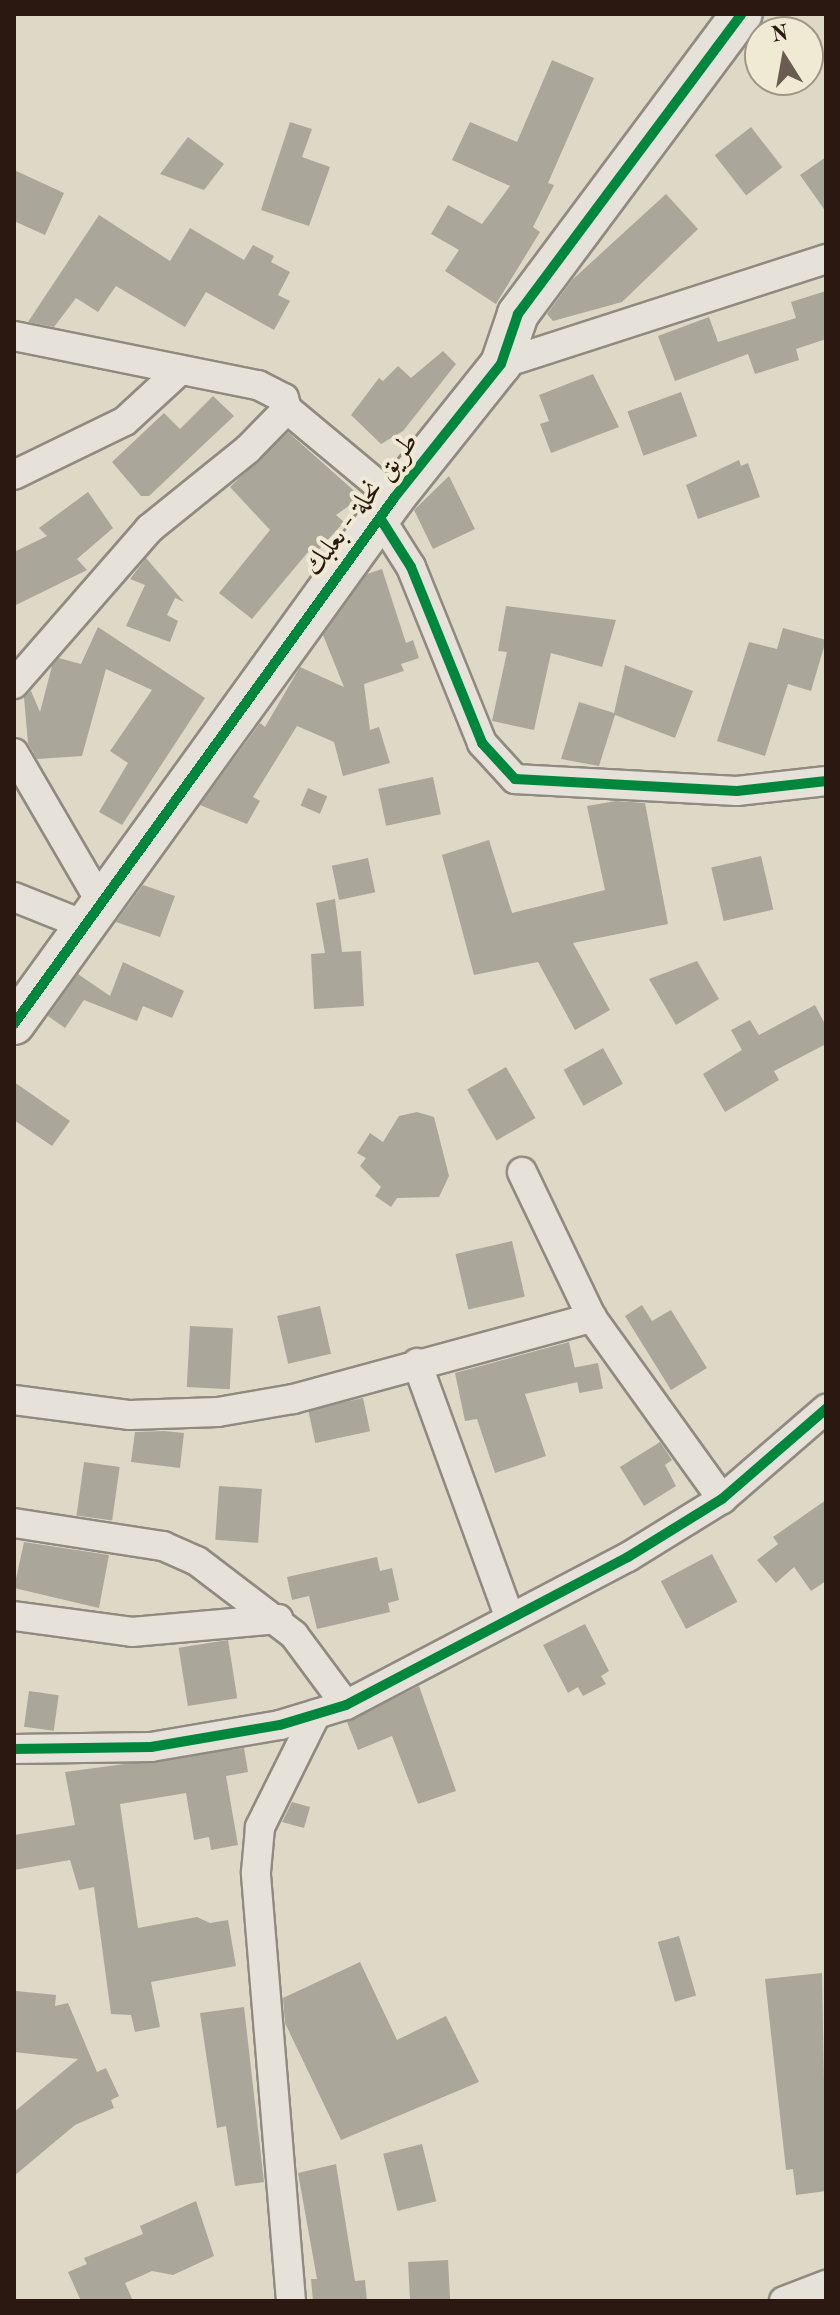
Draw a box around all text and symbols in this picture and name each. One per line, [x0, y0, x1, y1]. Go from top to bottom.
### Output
north arrow [744, 16, 824, 96]
text: N [769, 22, 790, 47]
street label: طريق نحلة - بعلبك [297, 427, 427, 583]

